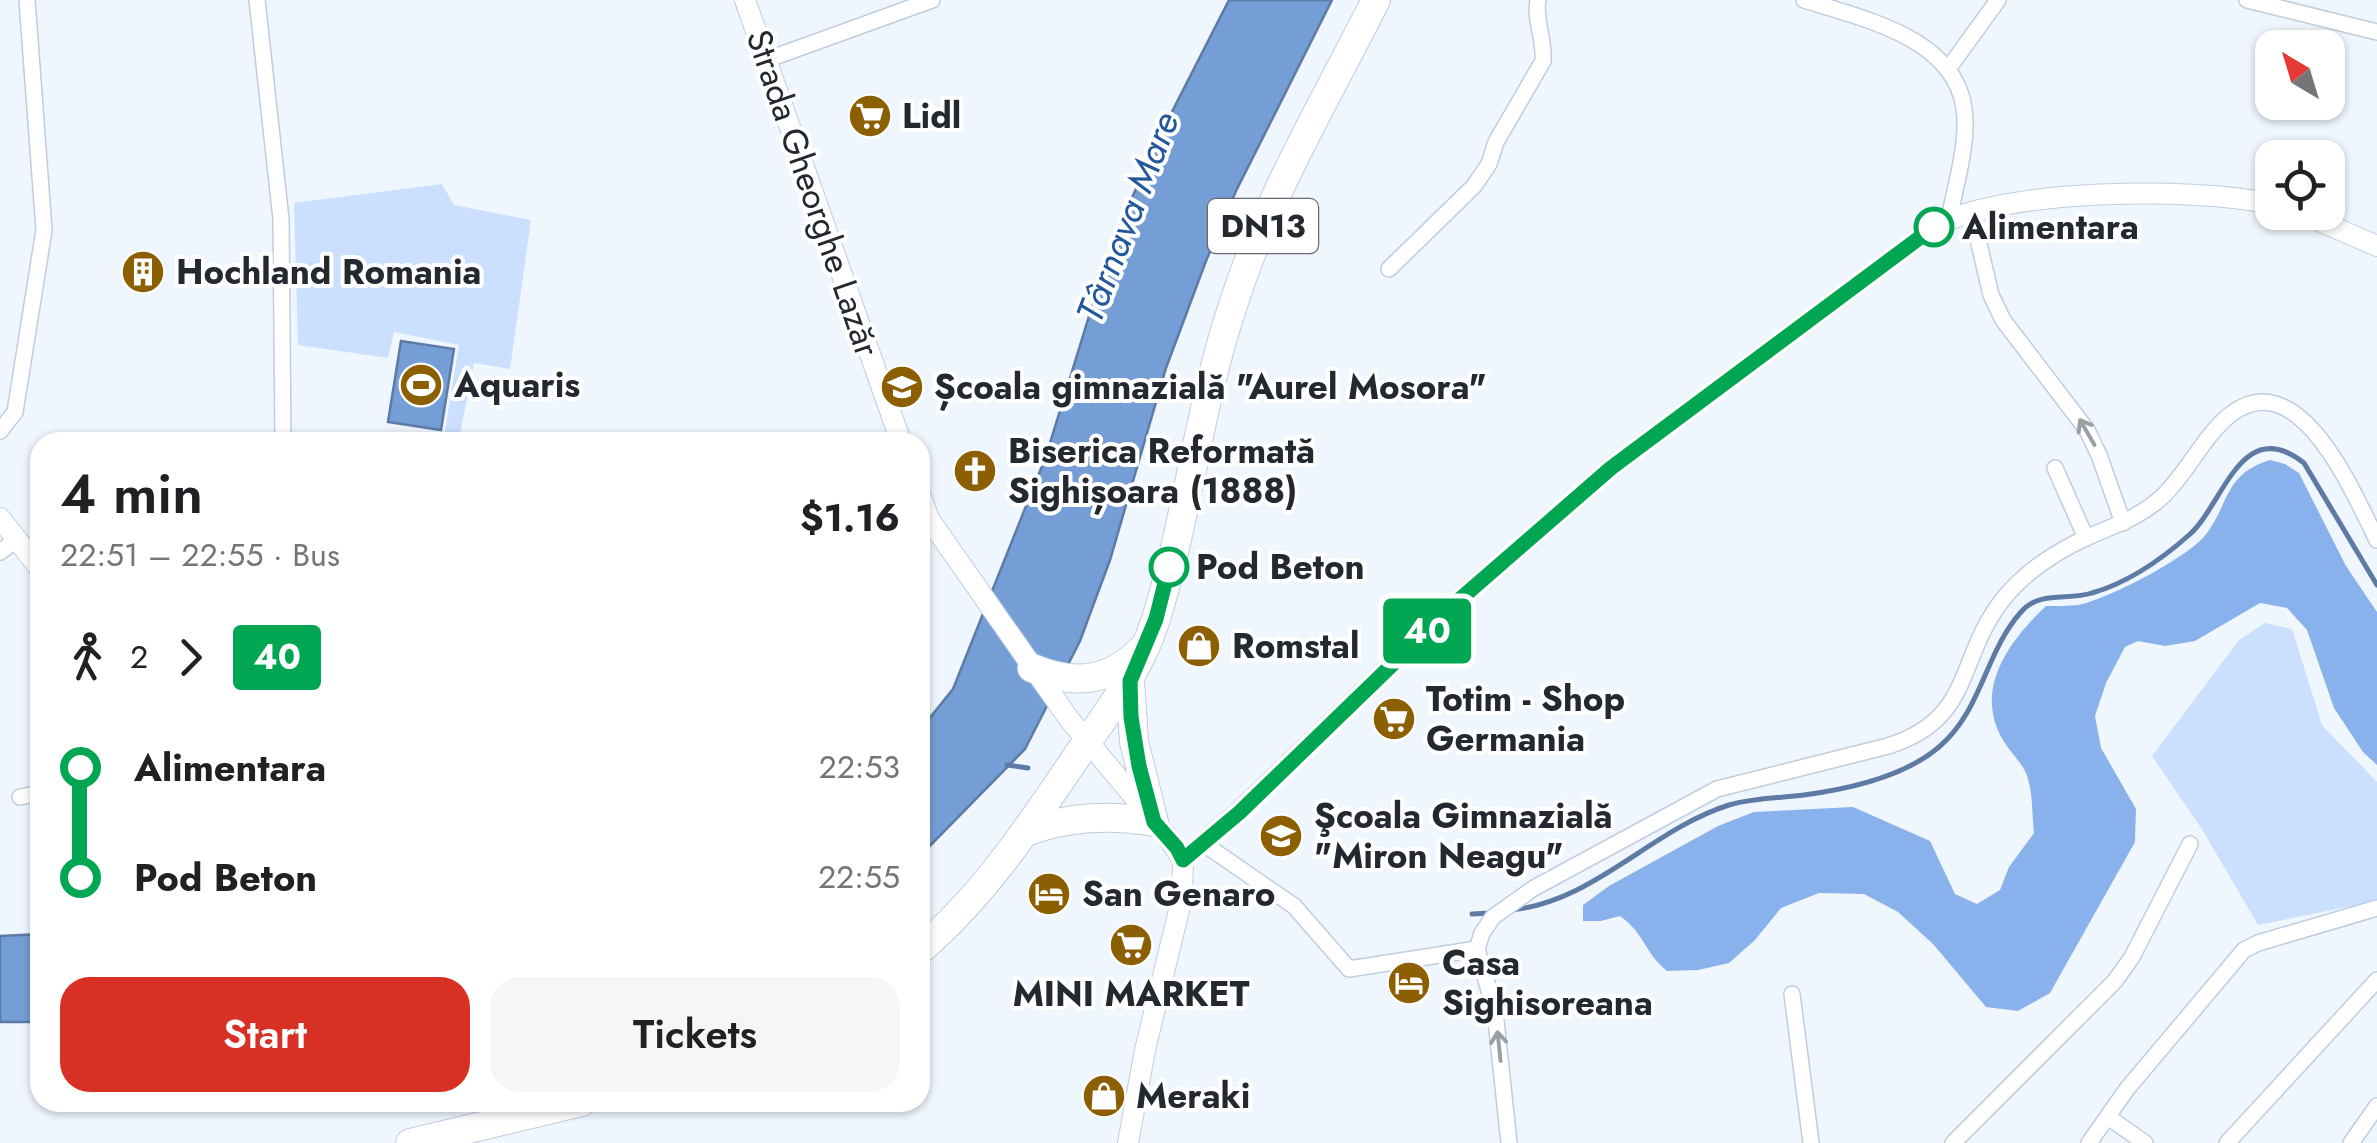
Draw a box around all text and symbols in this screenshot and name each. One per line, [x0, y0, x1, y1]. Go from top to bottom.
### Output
street label: Strada Gheorghe Lazăr [734, 23, 892, 363]
north arrow [2255, 30, 2345, 120]
map controls [2255, 30, 2345, 230]
place label: Lidl [902, 91, 961, 141]
supermarket icon: Lidl [847, 93, 893, 139]
water label: Târnava Mare [1062, 104, 1192, 330]
button: locate [2255, 140, 2345, 230]
road number: DN13 [1208, 199, 1318, 253]
place label: Alimentara [1961, 202, 2139, 252]
marker: Alimentara [1915, 208, 1953, 246]
place label: Hochland Romania [176, 247, 481, 297]
building icon: Hochland Romania [120, 249, 166, 295]
place label: Aquaris [453, 360, 580, 410]
sports icon: Aquaris [398, 362, 444, 408]
place label: Școala gimnazială "Aurel Mosora" [934, 362, 1487, 412]
school or university icon: Școala gimnazială "Aurel Mosora" [879, 364, 925, 410]
one-way arrow [2077, 418, 2097, 447]
place label: Biserica Reformată Sighișoara (1888) [1008, 426, 1315, 516]
church icon: Biserica Reformată Sighișoara (1888) [952, 448, 998, 494]
text: 4 min [60, 454, 203, 534]
text: $1.16 [800, 490, 900, 545]
text: 22:51 – 22:55 · Bus [60, 532, 340, 578]
place label: Pod Beton [1196, 542, 1365, 592]
marker: Pod Beton [1150, 548, 1188, 586]
line badge: 40 [1382, 598, 1472, 664]
text: 40 [1403, 606, 1451, 656]
place label: Romstal [1232, 621, 1359, 671]
shop icon: Romstal [1176, 623, 1222, 669]
icon: walk [60, 630, 115, 685]
icon: forward [163, 630, 218, 685]
text: 40 [253, 632, 301, 682]
text: 2 [130, 634, 148, 680]
place label: Totim - Shop Germania [1426, 674, 1625, 764]
supermarket icon: Totim - Shop Germania [1371, 696, 1417, 742]
text: Alimentara [134, 740, 326, 795]
text: 22:53 [818, 744, 900, 790]
place label: Şcoala Gimnazială "Miron Neagu" [1314, 791, 1613, 881]
school or university icon: Şcoala Gimnazială "Miron Neagu" [1258, 813, 1304, 859]
text: Pod Beton [134, 850, 317, 905]
text: 22:55 [818, 854, 900, 900]
place label: San Genaro [1082, 869, 1275, 919]
hotel icon: San Genaro [1026, 871, 1072, 917]
supermarket icon: MINI MARKET [1108, 922, 1154, 968]
place label: Casa Sighisoreana [1442, 938, 1653, 1028]
hotel icon: Casa Sighisoreana [1386, 960, 1432, 1006]
place label: MINI MARKET [1013, 969, 1250, 1019]
button: Start [60, 977, 470, 1092]
button: Tickets [490, 977, 900, 1092]
one-way arrow [1489, 1030, 1508, 1063]
place label: Meraki [1136, 1071, 1250, 1121]
shop icon: Meraki [1081, 1073, 1127, 1119]

